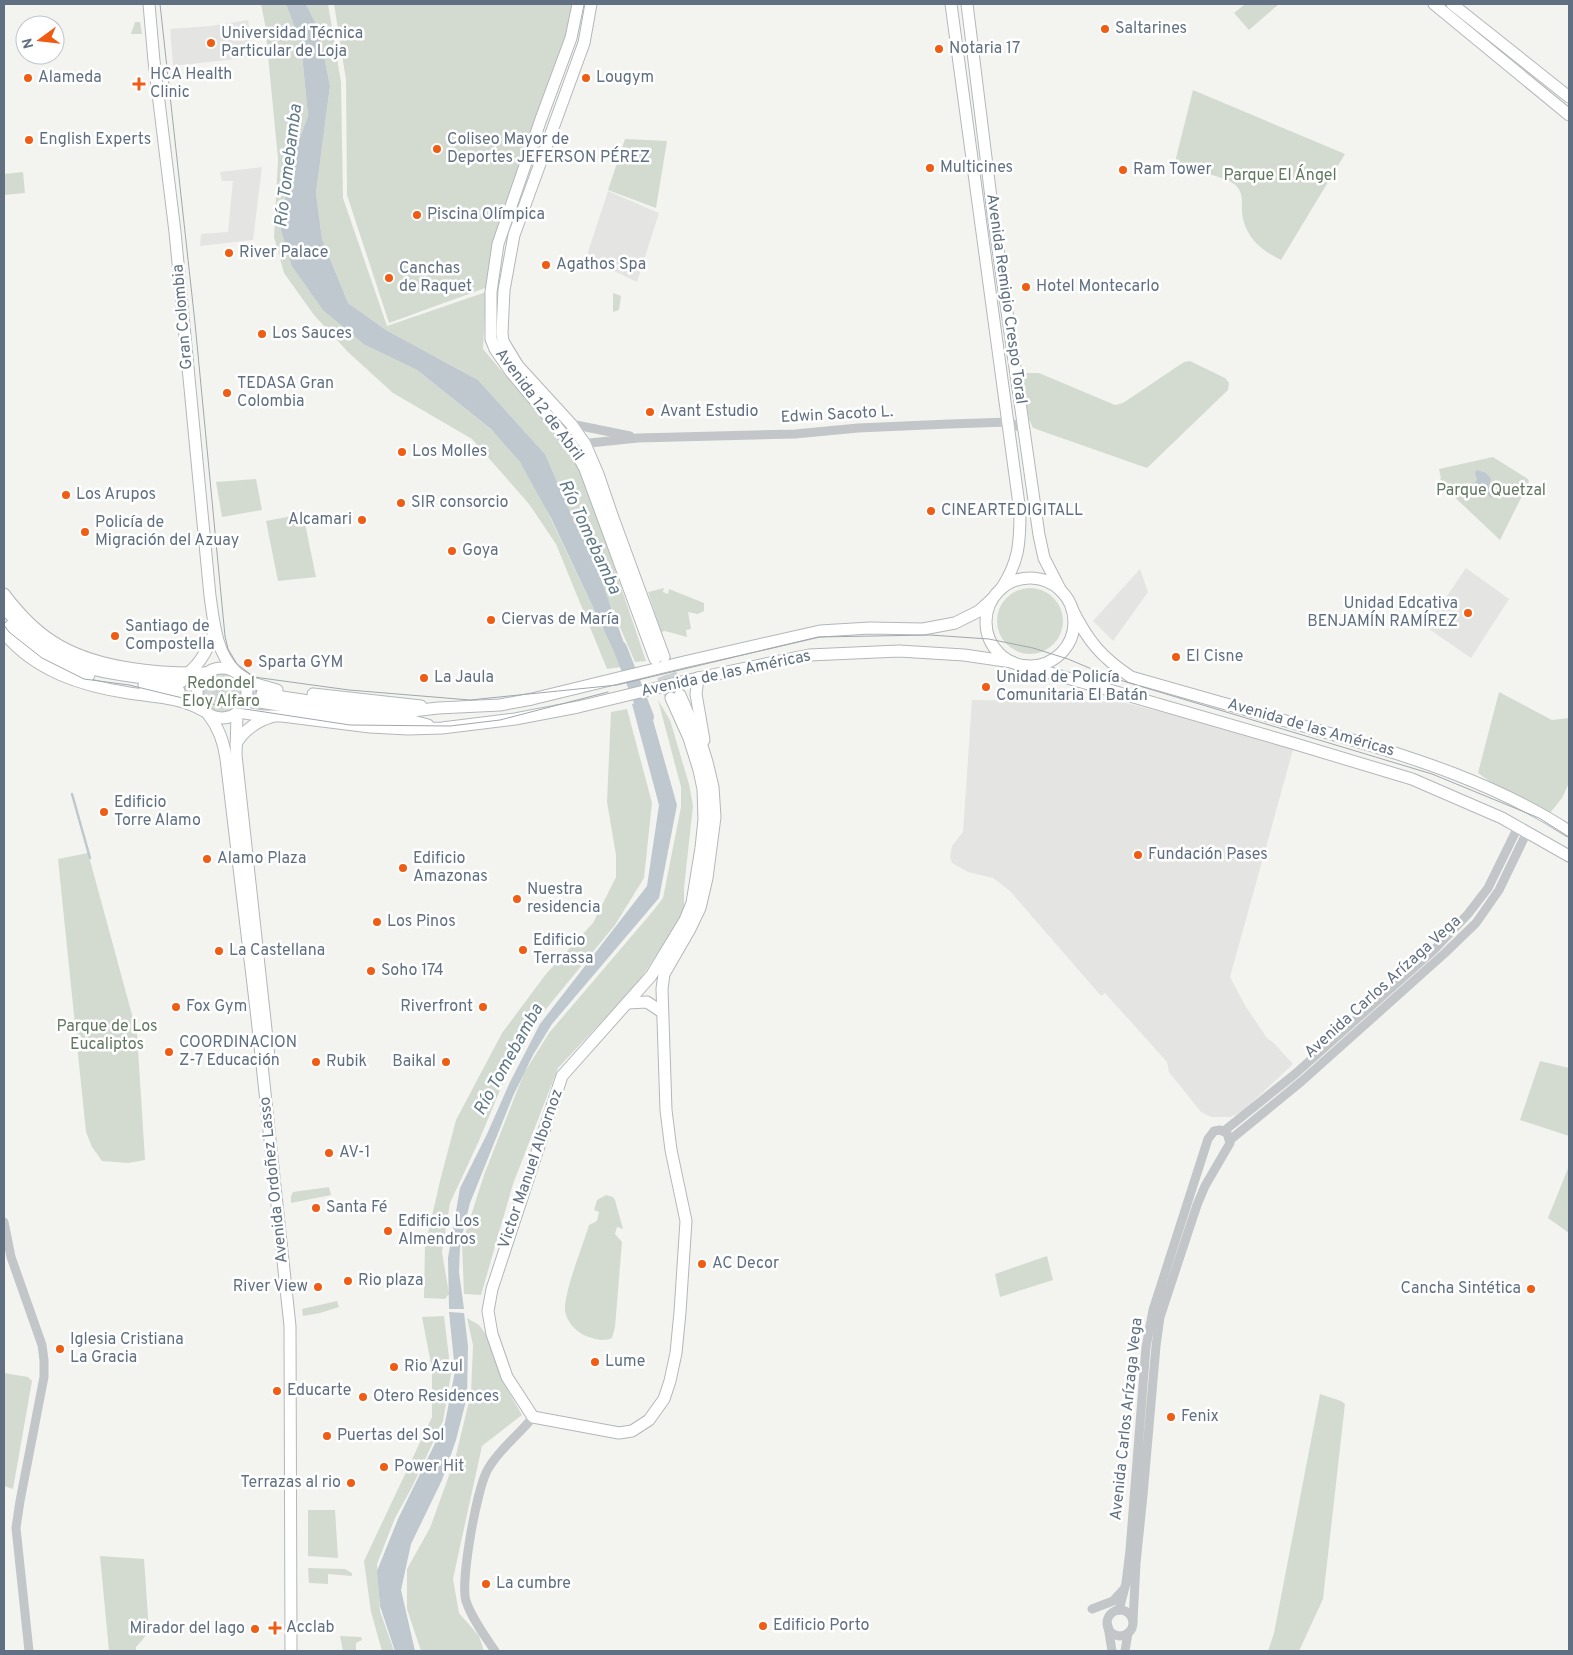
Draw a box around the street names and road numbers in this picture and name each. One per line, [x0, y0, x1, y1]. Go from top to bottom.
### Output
street label: Avenida Remigio Crespo Toral [981, 192, 1031, 406]
street label: Gran Colombia [168, 263, 198, 371]
street label: Avenida 12 de Abril [490, 345, 588, 465]
street label: Edwin Sacoto L. [780, 402, 894, 428]
street label: Avenida de las Américas [639, 646, 813, 702]
street label: Avenida de las Américas [1225, 695, 1397, 761]
street label: Avenida Carlos Arízaga Vega [1301, 911, 1465, 1063]
street label: Victor Manuel Albornoz [494, 1087, 568, 1251]
street label: Avenida Ordoñez Lasso [255, 1096, 293, 1264]
street label: Avenida Carlos Arízaga Vega [1106, 1317, 1148, 1521]

